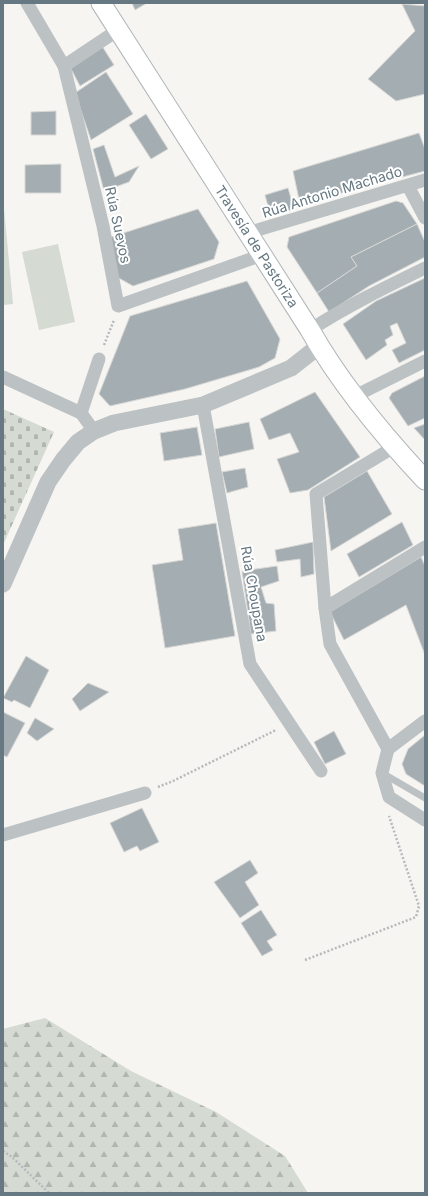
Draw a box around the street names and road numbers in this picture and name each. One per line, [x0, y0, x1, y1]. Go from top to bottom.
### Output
street label: Rúa Antonio Machado [260, 162, 404, 221]
street label: Travesía de Pastoriza [212, 182, 302, 311]
street label: Rúa Suevos [102, 185, 135, 265]
street label: Rúa Choupana [238, 545, 271, 643]

